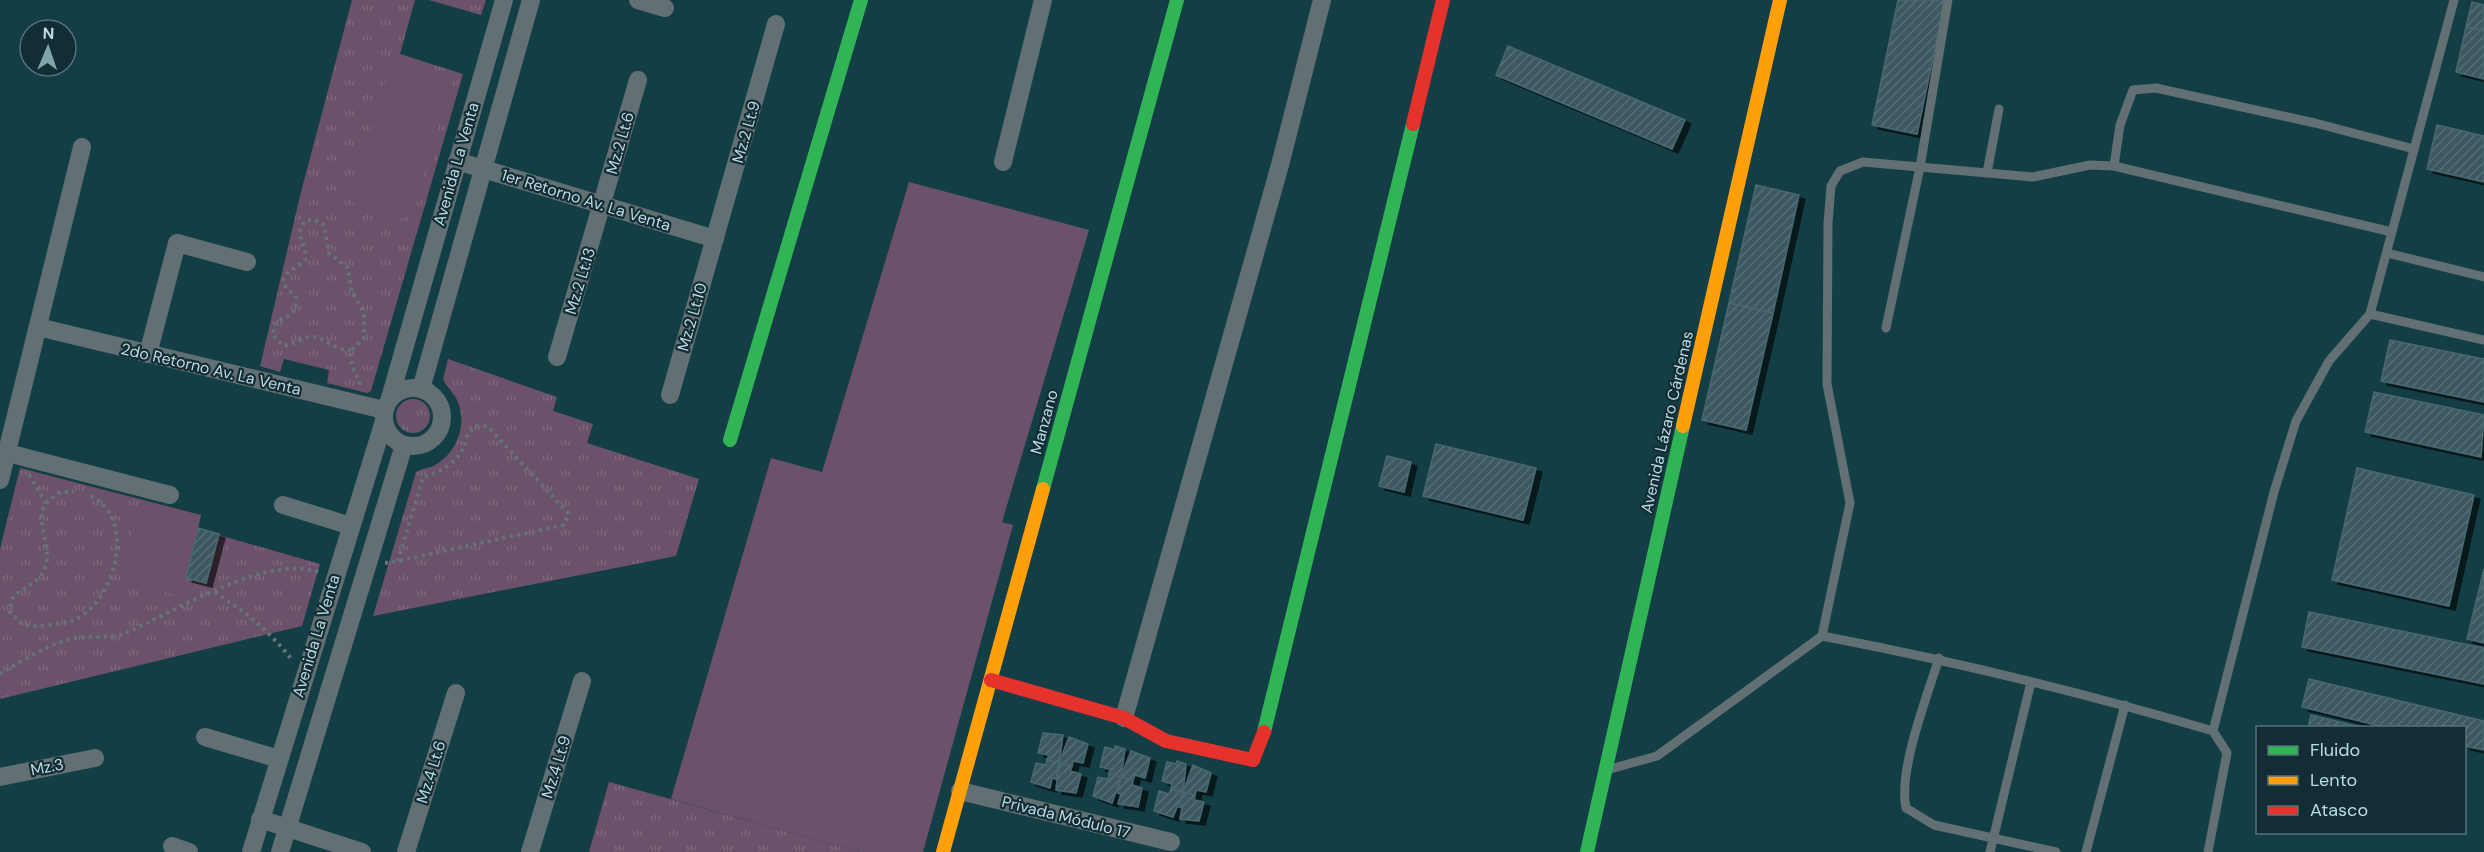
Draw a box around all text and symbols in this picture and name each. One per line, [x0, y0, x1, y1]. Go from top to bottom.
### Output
north arrow [18, 18, 78, 78]
text: N [42, 23, 55, 44]
street label: Mz.2 Lt.9 [727, 98, 765, 166]
street label: Avenida La Venta [428, 100, 484, 228]
street label: Mz.2 Lt.6 [601, 109, 639, 177]
street label: 1er Retorno Av. La Venta [499, 164, 673, 236]
street label: Mz.2 Lt.13 [560, 245, 600, 317]
street label: Mz.2 Lt.10 [672, 280, 712, 354]
street label: Avenida Lázaro Cárdenas [1636, 329, 1698, 515]
street label: 2do Retorno Av. La Venta [119, 338, 303, 400]
street label: Manzano [1025, 387, 1063, 457]
street label: Avenida La Venta [287, 572, 345, 700]
legend [2256, 726, 2466, 834]
street label: Mz.4 Lt.9 [537, 733, 575, 801]
street label: Mz.4 Lt.6 [412, 738, 450, 806]
text: Fluido [2310, 738, 2360, 762]
street label: Mz.3 [29, 754, 65, 780]
text: Lento [2310, 768, 2357, 792]
street label: Privada Módulo 17 [1000, 791, 1132, 843]
text: Atasco [2310, 798, 2368, 822]

